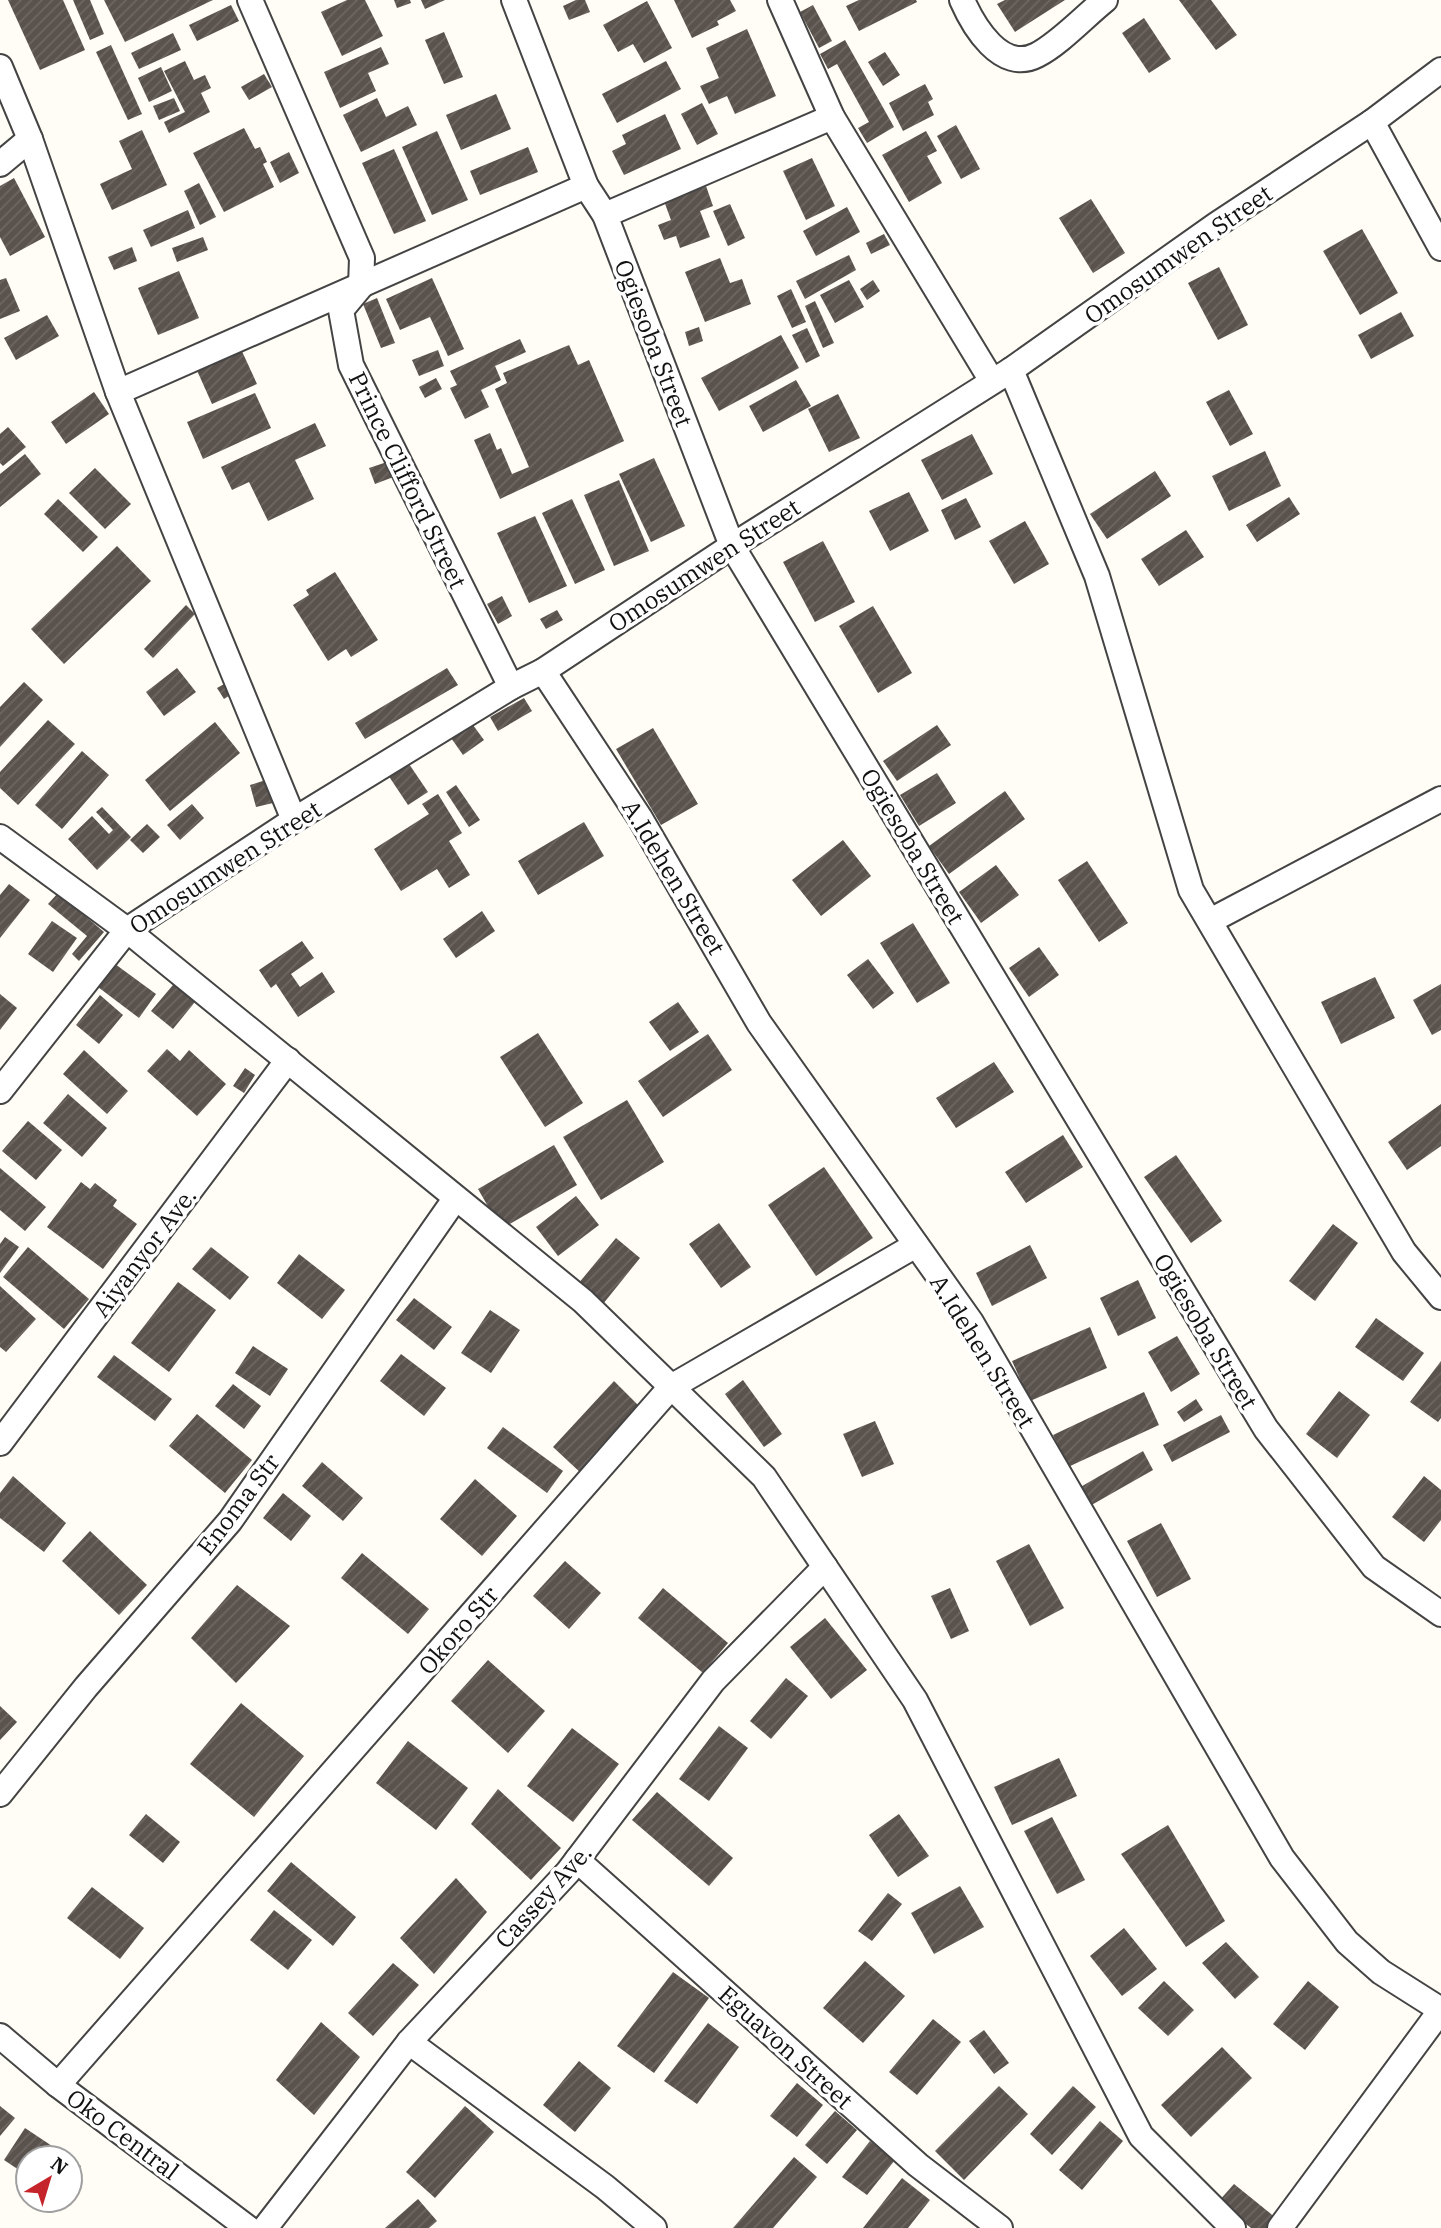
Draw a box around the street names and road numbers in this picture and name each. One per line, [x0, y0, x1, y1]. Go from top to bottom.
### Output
street label: Omosumwen Street [1078, 177, 1278, 331]
street label: Ogiesoba Street [607, 255, 701, 431]
street label: Prince Clifford Street [342, 366, 474, 594]
street label: Omosumwen Street [602, 491, 806, 639]
street label: Ogiesoba Street [854, 762, 972, 930]
street label: Omosumwen Street [123, 793, 327, 941]
street label: A.Idehen Street [615, 794, 733, 960]
street label: Aiyanyor Ave. [85, 1181, 203, 1323]
street label: Ogiesoba Street [1147, 1247, 1265, 1415]
street label: A.Idehen Street [923, 1268, 1043, 1434]
street label: Enoma Str [189, 1447, 287, 1561]
street label: Okoro Str [411, 1579, 506, 1681]
street label: Cassey Ave. [488, 1837, 598, 1955]
street label: Eguavon Street [712, 1978, 860, 2116]
street label: Oko Central [60, 2081, 186, 2187]

